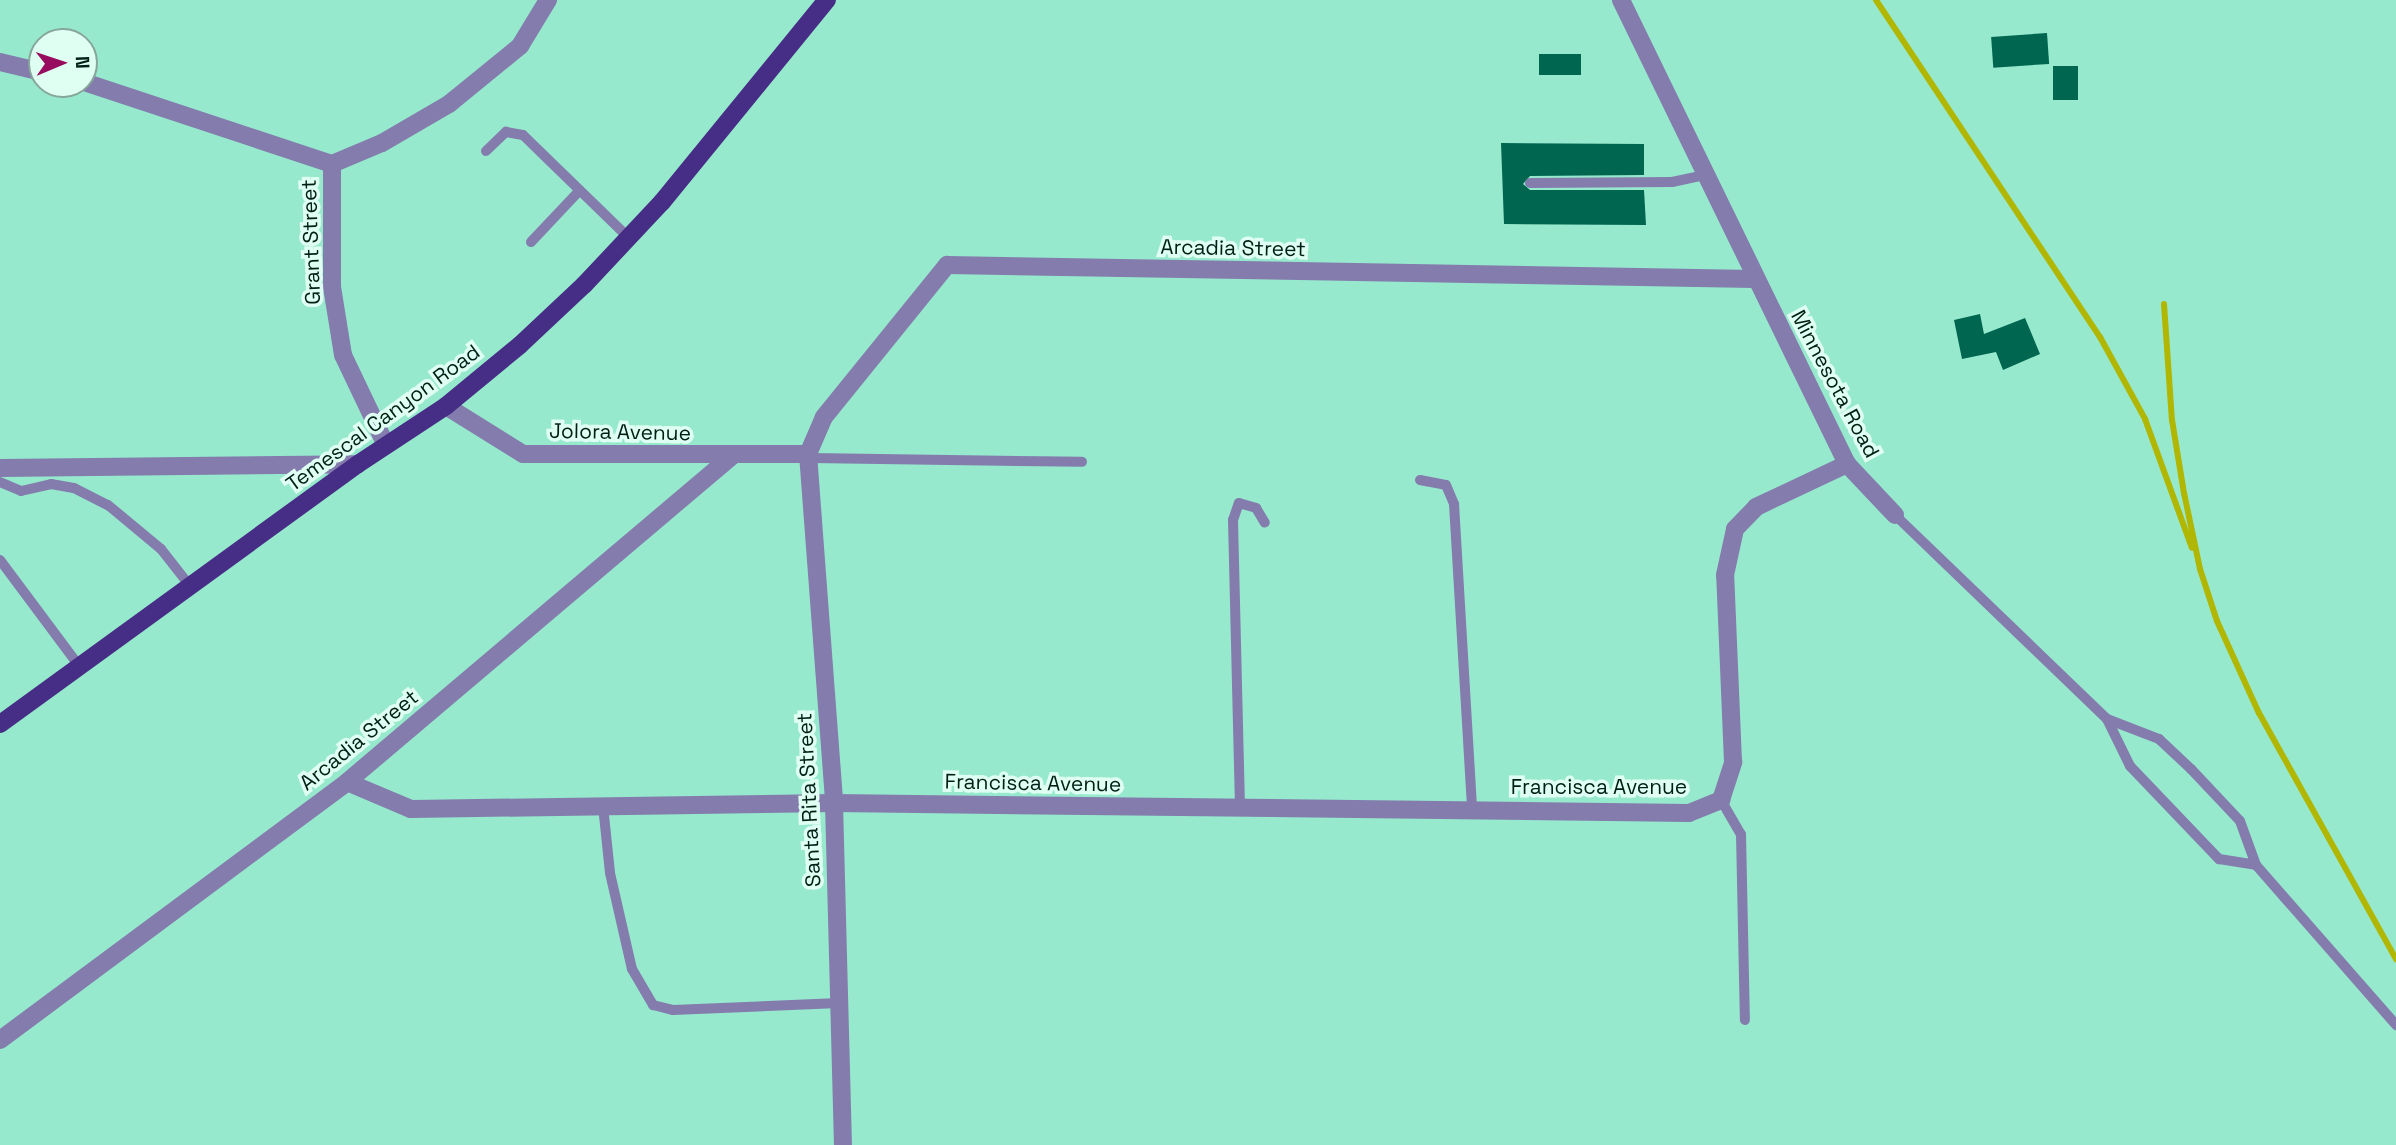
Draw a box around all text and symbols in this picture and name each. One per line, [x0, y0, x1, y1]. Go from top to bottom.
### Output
north arrow [28, 28, 98, 98]
text: N [70, 56, 95, 69]
street label: Grant Street [296, 179, 326, 305]
street label: Arcadia Street [1160, 234, 1306, 262]
street label: Minnesota Road [1785, 306, 1885, 462]
street label: Temescal Canyon Road [281, 339, 485, 497]
street label: Jolora Avenue [549, 418, 691, 446]
street label: Arcadia Street [295, 684, 423, 796]
street label: Santa Rita Street [792, 712, 826, 888]
street label: Francisca Avenue [944, 769, 1122, 797]
street label: Francisca Avenue [1511, 774, 1687, 800]

